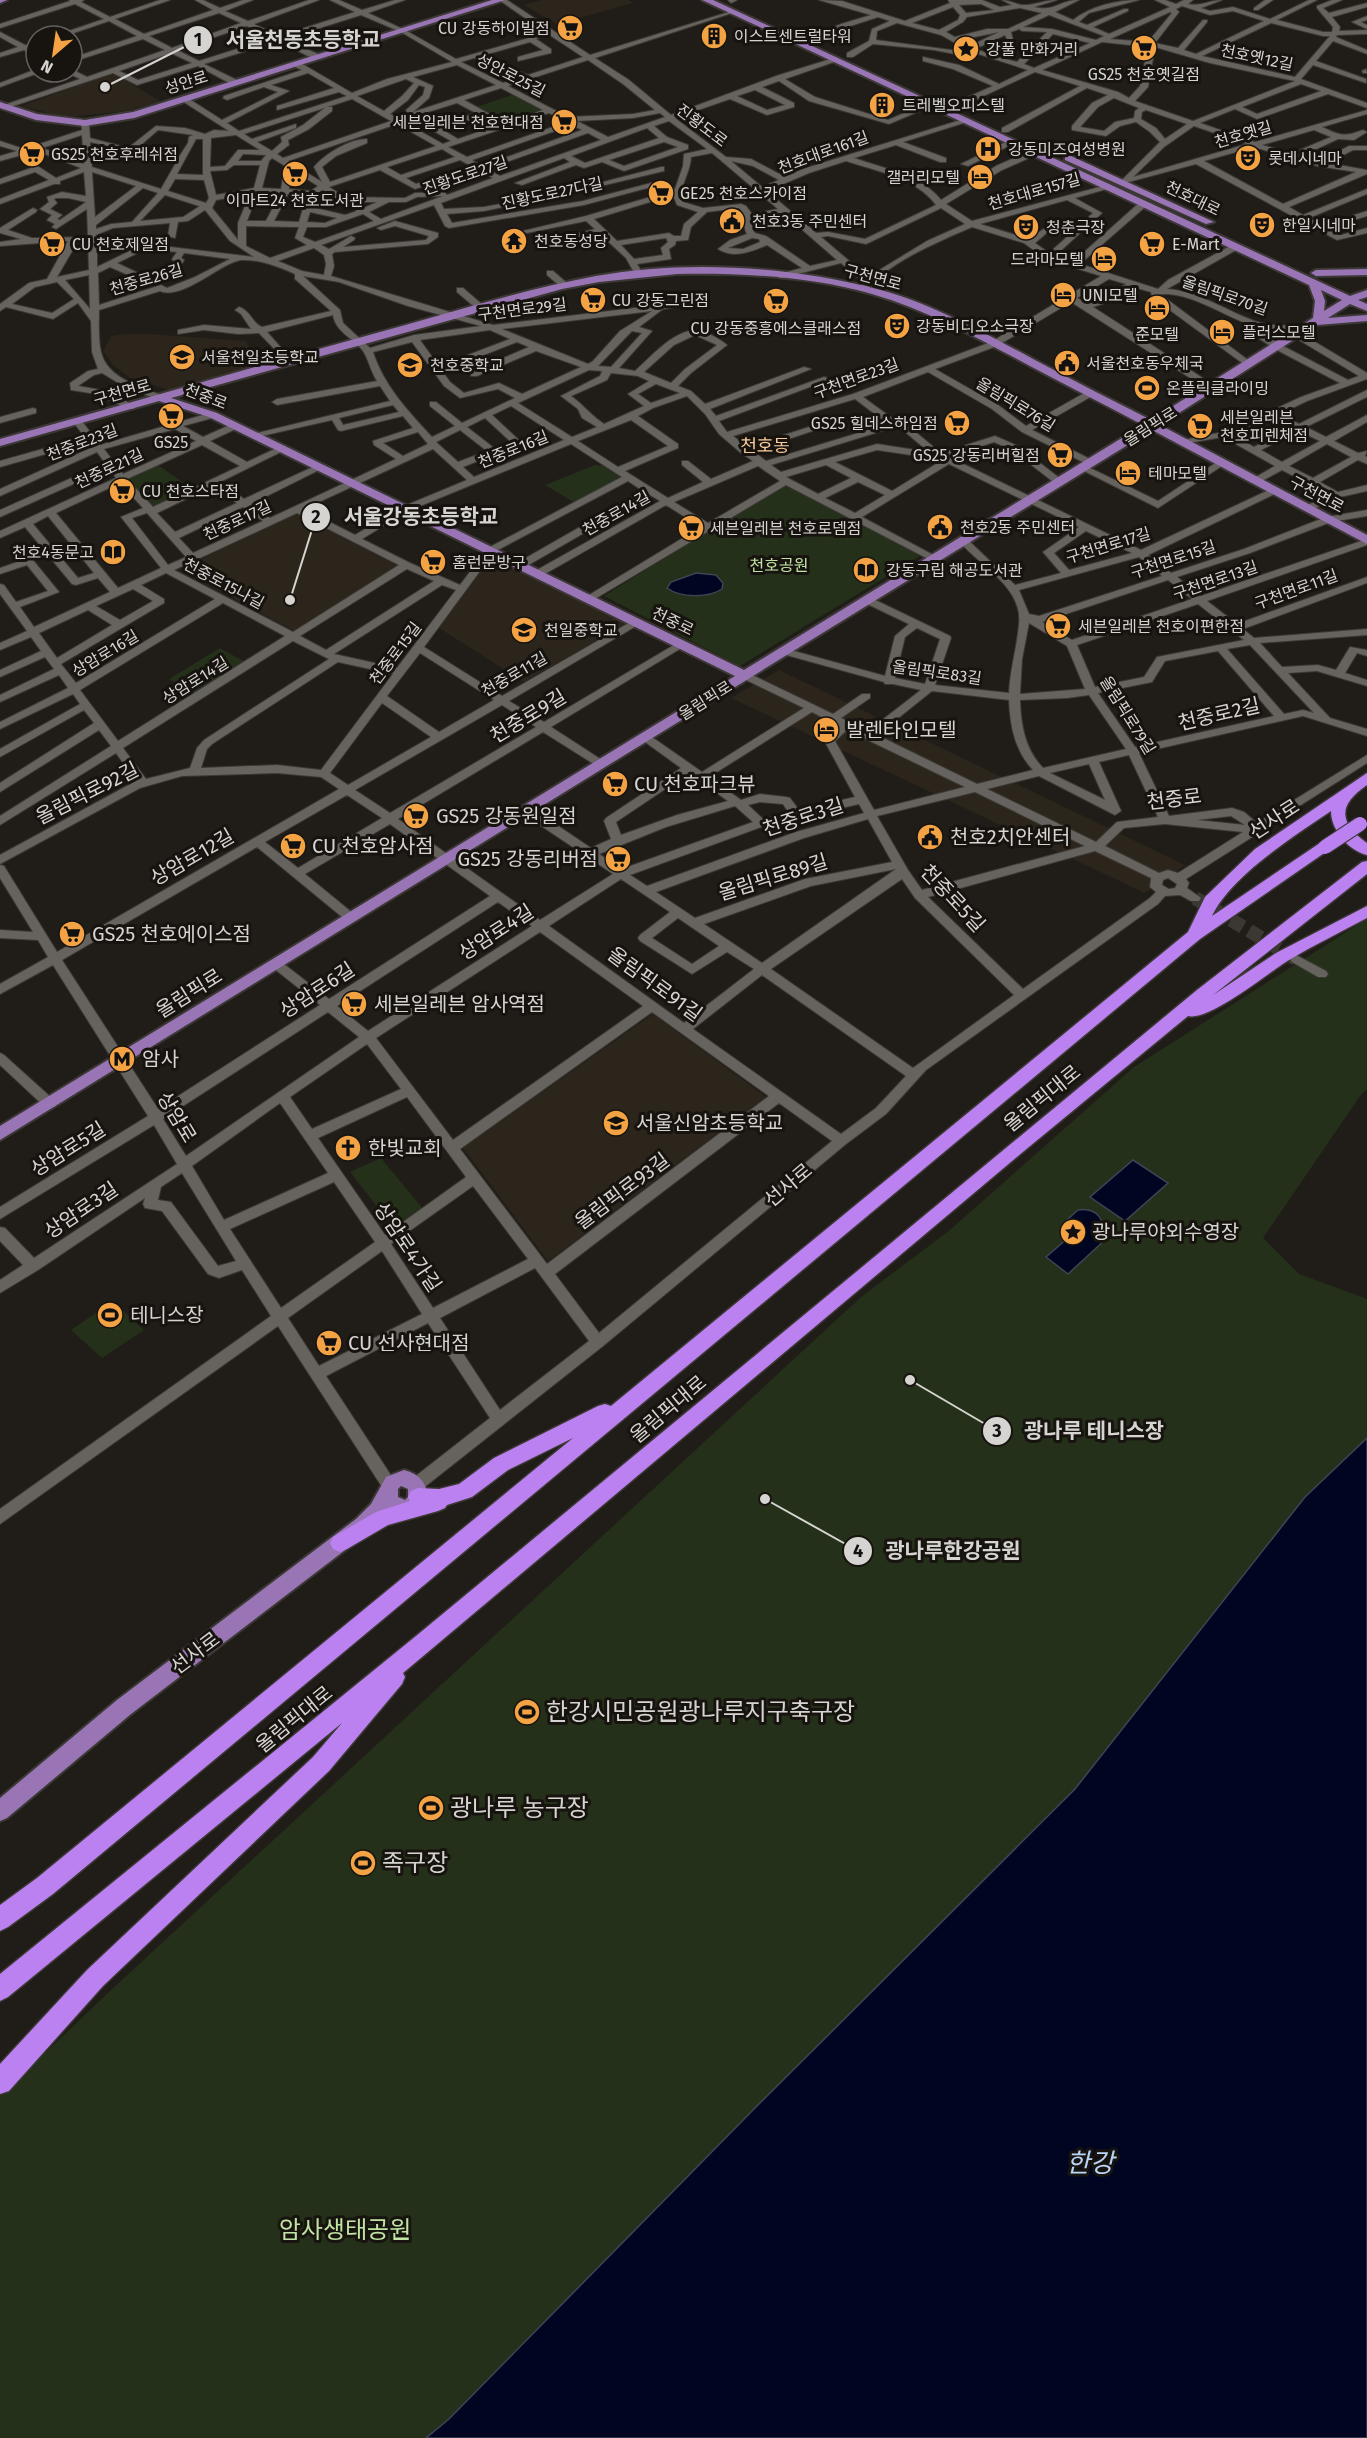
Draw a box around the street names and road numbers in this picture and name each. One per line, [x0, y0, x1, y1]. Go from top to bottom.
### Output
street label: 천호옛12길 [1219, 41, 1295, 74]
street label: 성안로25길 [473, 50, 548, 101]
street label: 성안로 [162, 67, 210, 98]
street label: 진황도로 [672, 100, 731, 151]
street label: 천호옛길 [1212, 117, 1274, 152]
street label: 천호대로161길 [775, 127, 871, 178]
street label: 진황도로27길 [420, 152, 510, 199]
street label: 천호대로157길 [986, 169, 1083, 214]
street label: 진황도로27다길 [500, 173, 605, 214]
street label: 천호대로 [1162, 177, 1224, 220]
street label: 천중로26길 [107, 260, 185, 299]
street label: 구천면로 [842, 261, 904, 294]
street label: 올림픽로70길 [1179, 272, 1270, 319]
street label: 구천면로29길 [476, 295, 568, 324]
street label: 구천면로23길 [811, 354, 901, 403]
street label: 올림픽로76길 [973, 373, 1059, 435]
street label: 구천면로 [91, 375, 153, 410]
street label: 천중로 [182, 380, 230, 413]
street label: 올림픽로 [1120, 403, 1180, 450]
street label: 천중로23길 [44, 420, 120, 465]
street label: 천중로16길 [475, 427, 551, 472]
street label: 천중로21길 [72, 444, 146, 493]
street label: 구천면로 [1286, 472, 1347, 517]
street label: 천중로14길 [579, 487, 653, 540]
street label: 천중로17길 [200, 496, 274, 544]
street label: 구천면로17길 [1063, 524, 1153, 567]
street label: 구천면로15길 [1128, 537, 1218, 582]
street label: 천중로15나길 [180, 554, 267, 613]
street label: 구천면로13길 [1170, 557, 1260, 604]
street label: 구천면로11길 [1252, 566, 1340, 613]
street label: 천중로 [649, 603, 697, 640]
street label: 천중로15길 [366, 618, 425, 688]
street label: 상암로16길 [69, 626, 142, 681]
street label: 천중로11길 [478, 648, 550, 701]
street label: 상암로14길 [159, 653, 232, 708]
street label: 올림픽로83길 [891, 657, 983, 688]
street label: 올림픽로79길 [1096, 673, 1159, 758]
street label: 올림픽로 [675, 677, 735, 724]
street label: 천중로9길 [486, 684, 570, 748]
street label: 천중로2길 [1176, 693, 1262, 735]
street label: 올림픽로92길 [32, 757, 142, 829]
street label: 천중로 [1145, 784, 1203, 814]
street label: 천중로3길 [760, 793, 846, 841]
street label: 선사로 [1244, 794, 1304, 844]
street label: 상암로12길 [146, 824, 238, 890]
street label: 올림픽로89길 [715, 849, 831, 905]
street label: 천중로5길 [916, 859, 990, 937]
street label: 상암로4길 [454, 899, 538, 965]
street label: 올림픽로91길 [603, 942, 707, 1026]
street label: 상암로6길 [275, 957, 359, 1023]
street label: 올림픽로 [151, 963, 227, 1023]
street label: 올림픽대로 [999, 1060, 1085, 1136]
street label: 상암로 [152, 1087, 202, 1147]
street label: 상암로5길 [26, 1117, 110, 1181]
street label: 올림픽로93길 [570, 1148, 674, 1234]
street label: 선사로 [759, 1158, 817, 1212]
street label: 상암로3길 [40, 1177, 122, 1243]
street label: 상암로4가길 [369, 1198, 447, 1296]
street label: 올림픽대로 [625, 1370, 711, 1448]
street label: 선사로 [166, 1627, 224, 1679]
street label: 올림픽대로 [251, 1681, 337, 1757]

